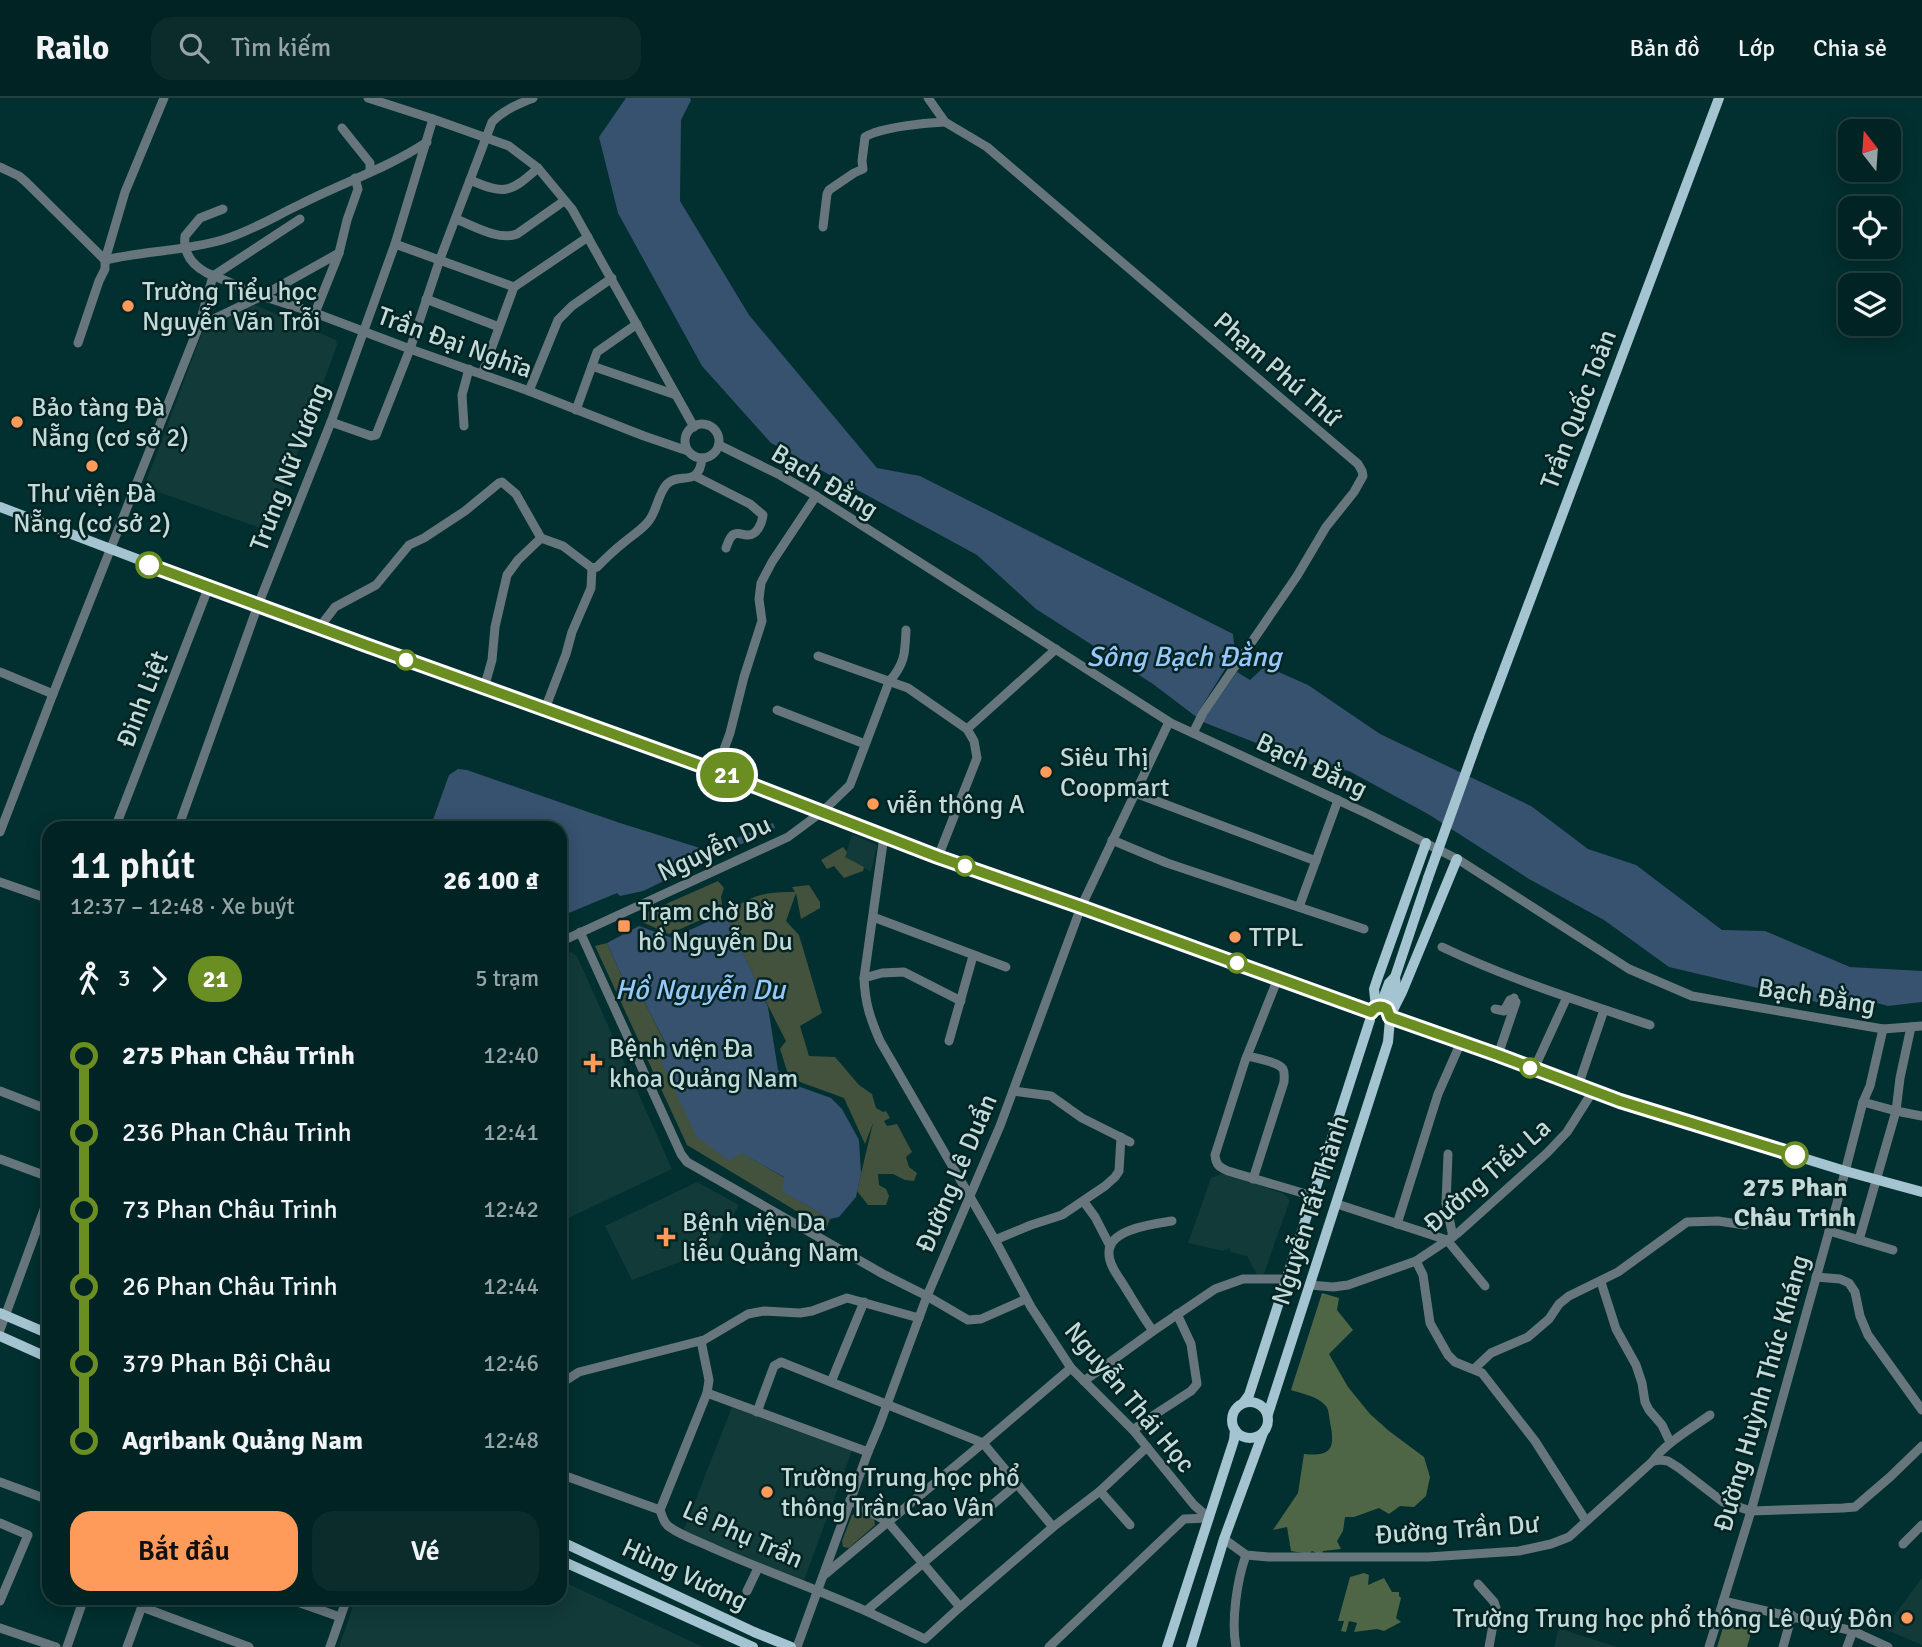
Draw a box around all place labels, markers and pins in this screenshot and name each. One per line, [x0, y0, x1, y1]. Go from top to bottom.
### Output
place label: Trường Tiểu học Nguyễn Văn Trỗi [142, 276, 321, 338]
marker: Trường Tiểu học Nguyễn Văn Trỗi [120, 298, 136, 314]
place label: Bảo tàng Đà Nẵng (cơ sở 2) [31, 392, 189, 454]
marker: Bảo tàng Đà Nẵng (cơ sở 2) [9, 414, 25, 430]
marker: Thư viện Đà Nẵng (cơ sở 2) [84, 458, 100, 474]
place label: Thư viện Đà Nẵng (cơ sở 2) [13, 478, 171, 540]
unlabelled marker [136, 552, 162, 578]
unlabelled marker [396, 650, 416, 670]
place label: Siêu Thị Coopmart [1060, 742, 1169, 804]
marker: Siêu Thị Coopmart [1038, 764, 1054, 780]
place label: viễn thông A [887, 789, 1025, 821]
marker: viễn thông A [865, 796, 881, 812]
unlabelled marker [955, 856, 975, 876]
place label: Trạm chờ Bờ hồ Nguyễn Du [638, 896, 793, 958]
marker: Trạm chờ Bờ hồ Nguyễn Du [616, 918, 632, 934]
place label: TTPL [1249, 922, 1303, 954]
marker: TTPL [1227, 929, 1243, 945]
unlabelled marker [1227, 953, 1247, 973]
place label: Bệnh viện Đa khoa Quảng Nam [609, 1033, 798, 1095]
marker: Bệnh viện Đa khoa Quảng Nam [583, 1053, 603, 1073]
unlabelled marker [1520, 1058, 1540, 1078]
marker: 275 Phan Châu Trinh [1782, 1142, 1808, 1168]
place label: 275 Phan Châu Trinh [1734, 1172, 1856, 1234]
place label: Bệnh viện Da liễu Quảng Nam [682, 1207, 859, 1269]
marker: Bệnh viện Da liễu Quảng Nam [656, 1227, 676, 1247]
place label: Trường Trung học phổ thông Trần Cao Vân [781, 1462, 1020, 1524]
marker: Trường Trung học phổ thông Trần Cao Vân [759, 1484, 775, 1500]
place label: Trường Trung học phổ thông Lê Quý Đôn [1453, 1603, 1893, 1635]
marker: Trường Trung học phổ thông Lê Quý Đôn [1899, 1610, 1915, 1626]

